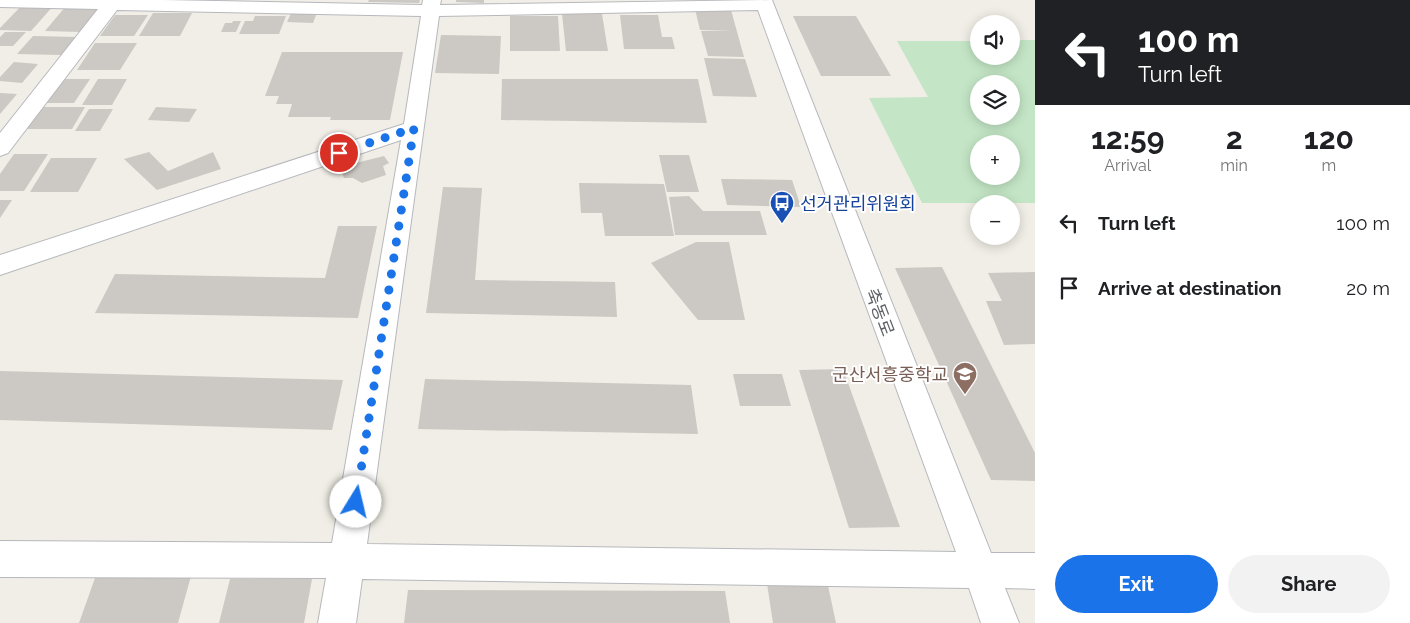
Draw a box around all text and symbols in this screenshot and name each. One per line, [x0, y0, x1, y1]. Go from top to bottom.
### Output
map controls [970, 15, 1020, 245]
button: sound [970, 15, 1020, 65]
text: 100 m [1138, 19, 1239, 60]
icon: left [1055, 20, 1120, 85]
text: Turn left [1138, 61, 1222, 87]
button: layers [970, 75, 1020, 125]
text: 12:59 [1091, 121, 1164, 156]
text: 2 [1226, 121, 1243, 156]
text: 120 [1304, 121, 1354, 156]
pin [318, 132, 360, 174]
button: + [970, 135, 1020, 185]
icon: arrive [325, 139, 353, 167]
text: Arrival [1104, 156, 1151, 175]
text: min [1220, 156, 1248, 175]
text: m [1322, 156, 1336, 175]
bus stop icon: 선거관리위원회 [769, 190, 795, 224]
place label: 선거관리위원회 [800, 193, 916, 214]
button: − [970, 195, 1020, 245]
icon: left [1055, 209, 1083, 237]
text: Turn left [1098, 212, 1175, 234]
text: 100 m [1336, 212, 1390, 234]
icon: arrive [1055, 274, 1083, 302]
text: Arrive at destination [1098, 277, 1282, 299]
text: 20 m [1346, 277, 1390, 299]
street label: 축동로 [861, 285, 899, 339]
school or university icon: 군산서흥중학교 [952, 361, 978, 395]
place label: 군산서흥중학교 [832, 364, 948, 385]
position arrow [329, 475, 381, 527]
button: Exit [1055, 555, 1218, 613]
button: Share [1228, 555, 1390, 613]

